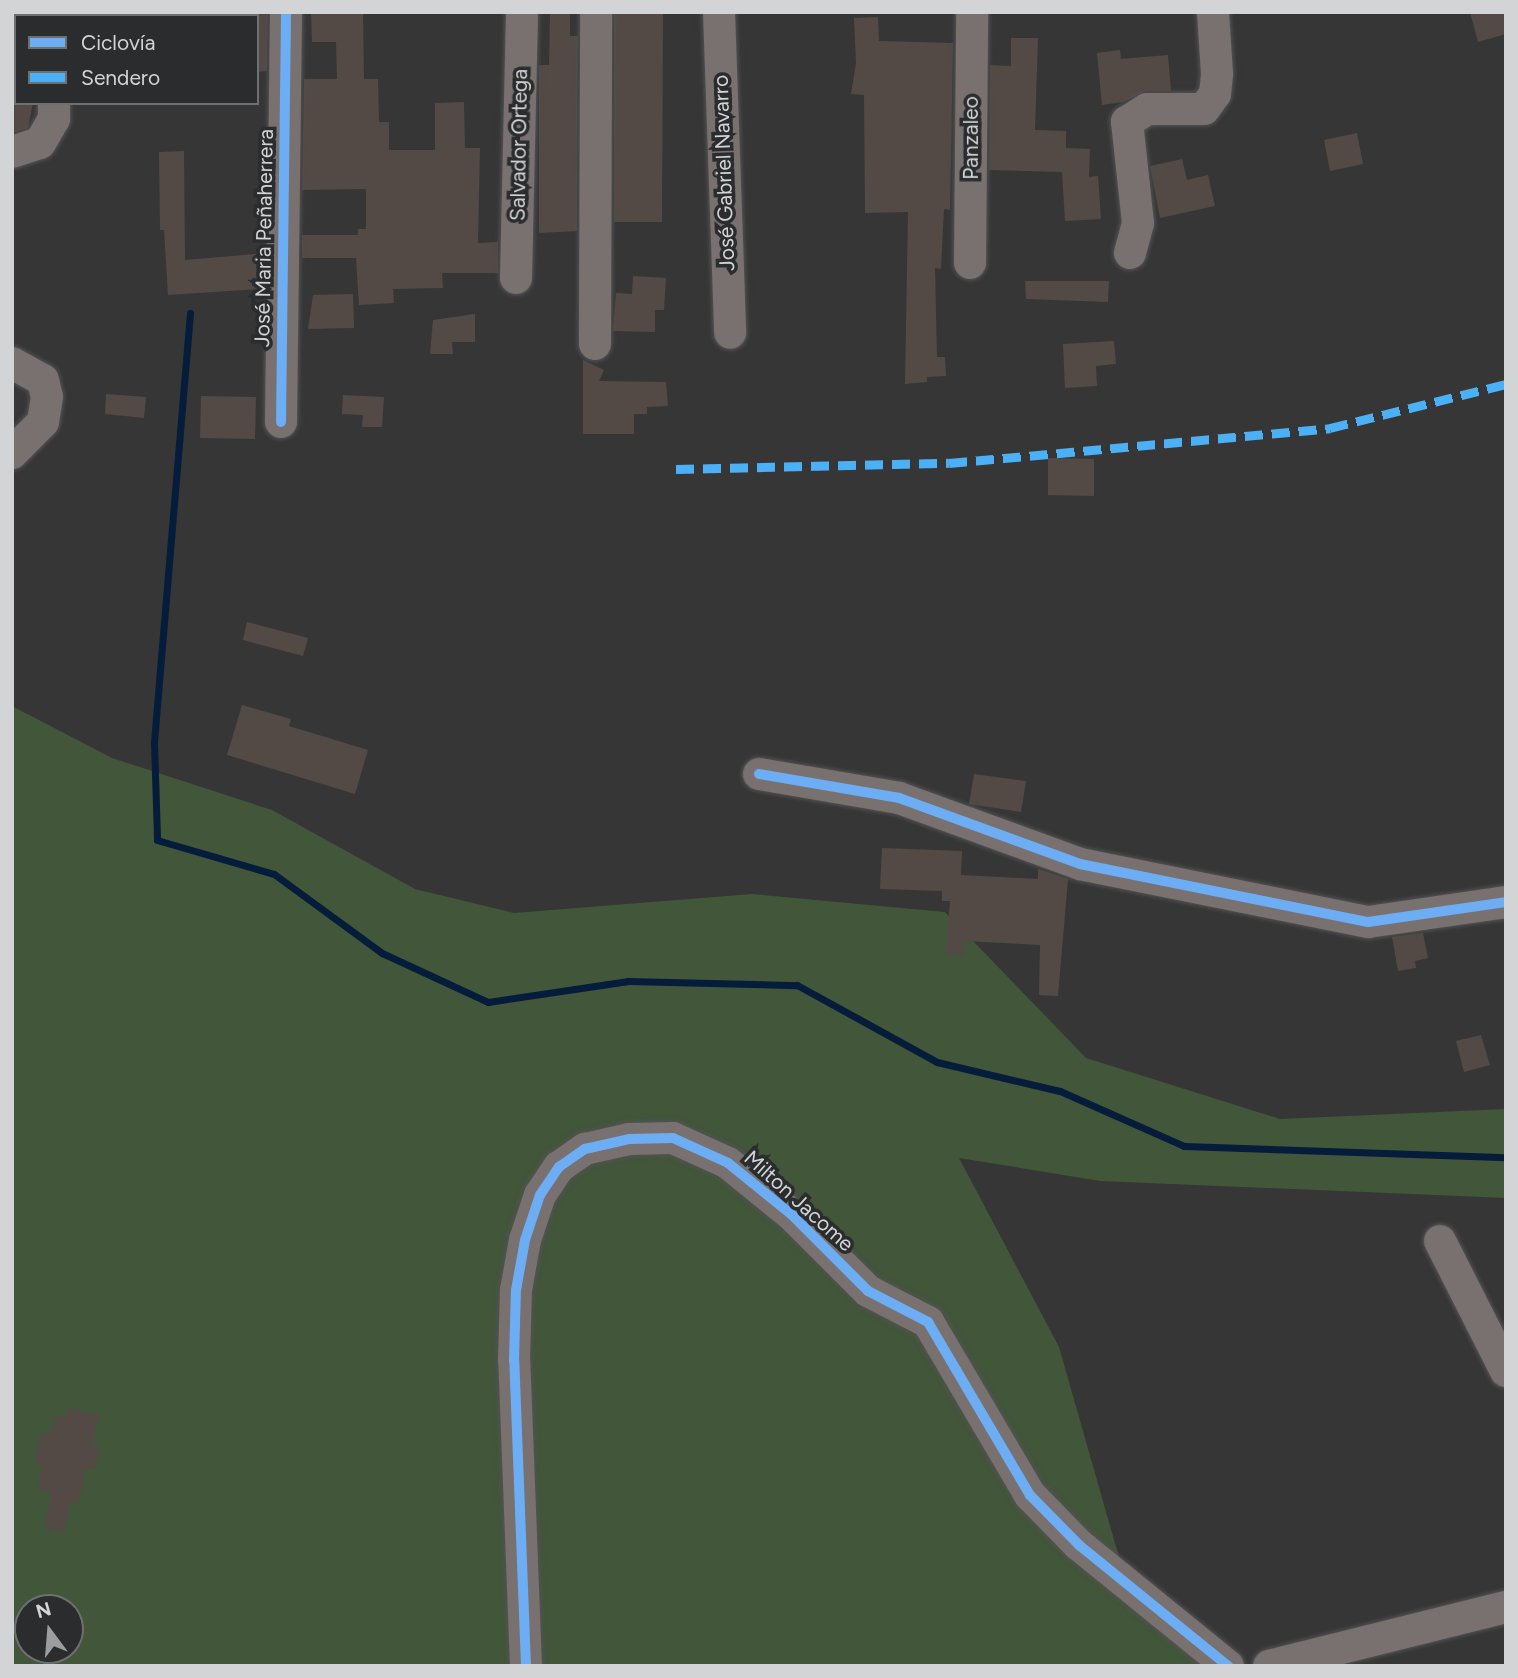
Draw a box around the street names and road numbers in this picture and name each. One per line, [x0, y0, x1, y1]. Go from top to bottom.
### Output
street label: Salvador Ortega [505, 69, 533, 221]
street label: José Gabriel Navarro [708, 74, 740, 272]
street label: Panzaleo [958, 96, 984, 180]
street label: José Maria Peñaherrera [249, 129, 279, 347]
street label: Milton Jacome [739, 1145, 859, 1257]

